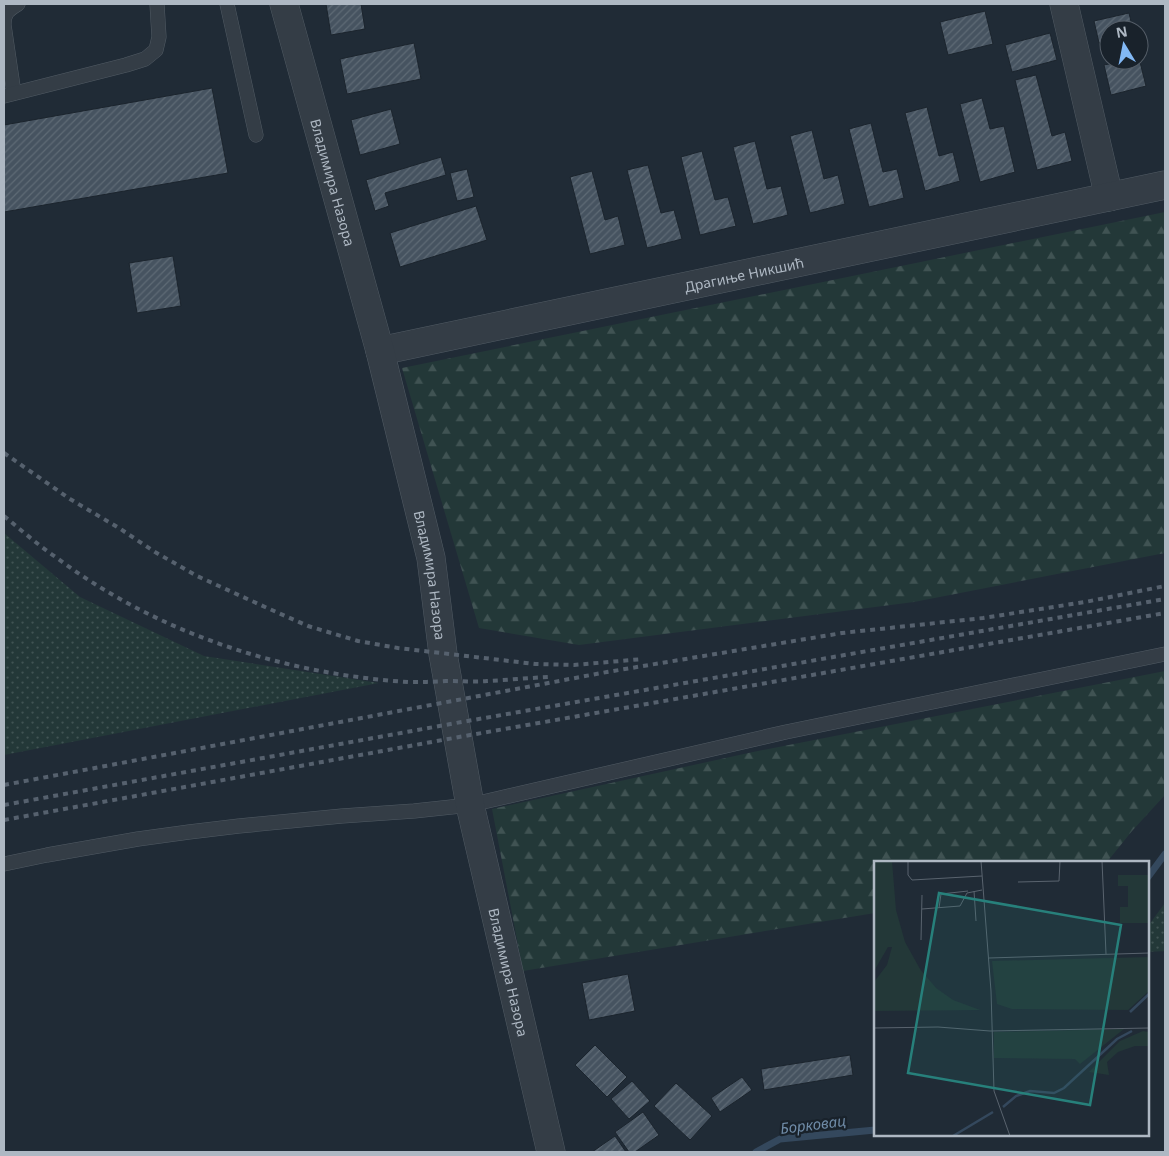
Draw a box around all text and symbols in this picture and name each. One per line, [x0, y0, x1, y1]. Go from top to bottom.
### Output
north arrow [1099, 20, 1149, 70]
text: N [1114, 21, 1129, 42]
street label: Владимира Назора [307, 116, 360, 248]
street label: Драгиње Никшић [682, 252, 805, 296]
street label: Владимира Назора [410, 508, 451, 641]
inset map [874, 861, 1149, 1136]
street label: Владимира Назора [485, 906, 533, 1038]
water label: Борковац [779, 1110, 847, 1138]

